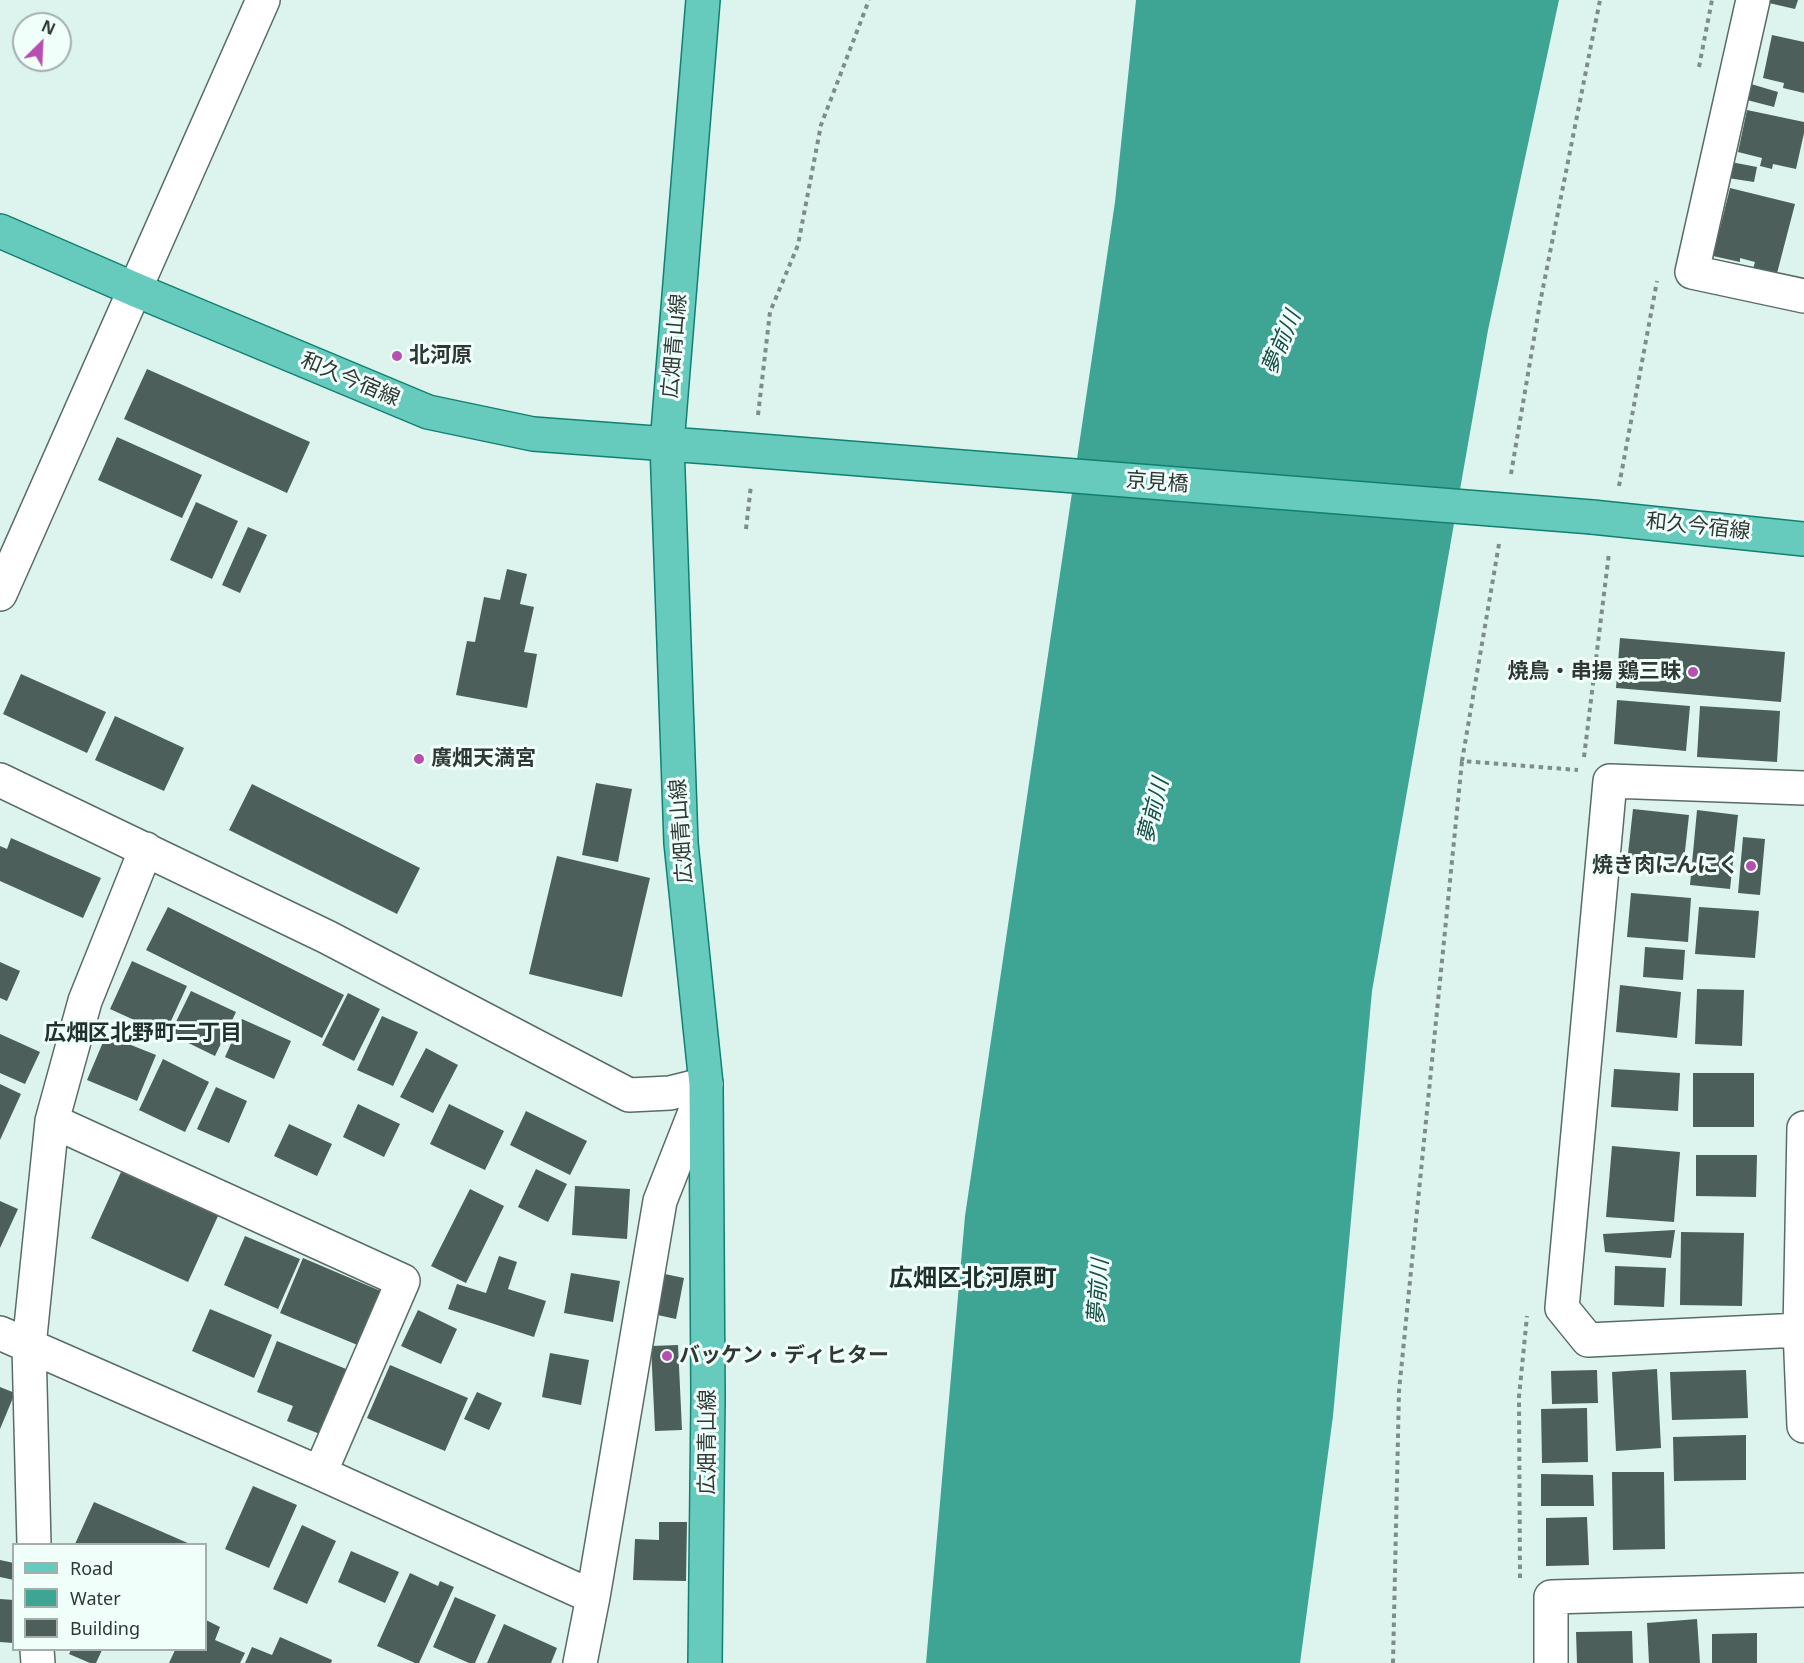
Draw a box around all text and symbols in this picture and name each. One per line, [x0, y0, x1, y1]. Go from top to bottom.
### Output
north arrow [12, 12, 72, 72]
text: N [38, 15, 59, 40]
street label: 広畑青山線 [658, 293, 692, 399]
water label: 夢前川 [1257, 307, 1307, 379]
place label: 北河原 [409, 343, 472, 369]
street label: 和久今宿線 [297, 348, 403, 412]
marker: 北河原 [390, 349, 404, 363]
street label: 京見橋 [1125, 468, 1189, 498]
street label: 和久今宿線 [1644, 509, 1752, 545]
place label: 焼鳥・串揚 鶏三昧 [1508, 659, 1681, 685]
marker: 焼鳥・串揚 鶏三昧 [1686, 665, 1700, 679]
place label: 廣畑天満宮 [431, 746, 536, 772]
marker: 廣畑天満宮 [412, 752, 426, 766]
water label: 夢前川 [1133, 776, 1175, 846]
street label: 広畑青山線 [666, 778, 698, 884]
place label: 焼き肉にんにく [1592, 853, 1739, 879]
marker: 焼き肉にんにく [1744, 859, 1758, 873]
district label: 広畑区北野町二丁目 [44, 1021, 242, 1047]
water label: 夢前川 [1084, 1258, 1114, 1326]
district label: 広畑区北河原町 [889, 1265, 1057, 1293]
place label: バッケン・ディヒター [679, 1343, 889, 1369]
marker: バッケン・ディヒター [660, 1349, 674, 1363]
street label: 広畑青山線 [695, 1390, 721, 1494]
legend [12, 1543, 207, 1651]
text: Road [70, 1556, 113, 1580]
text: Water [70, 1586, 121, 1610]
text: Building [70, 1616, 140, 1640]

